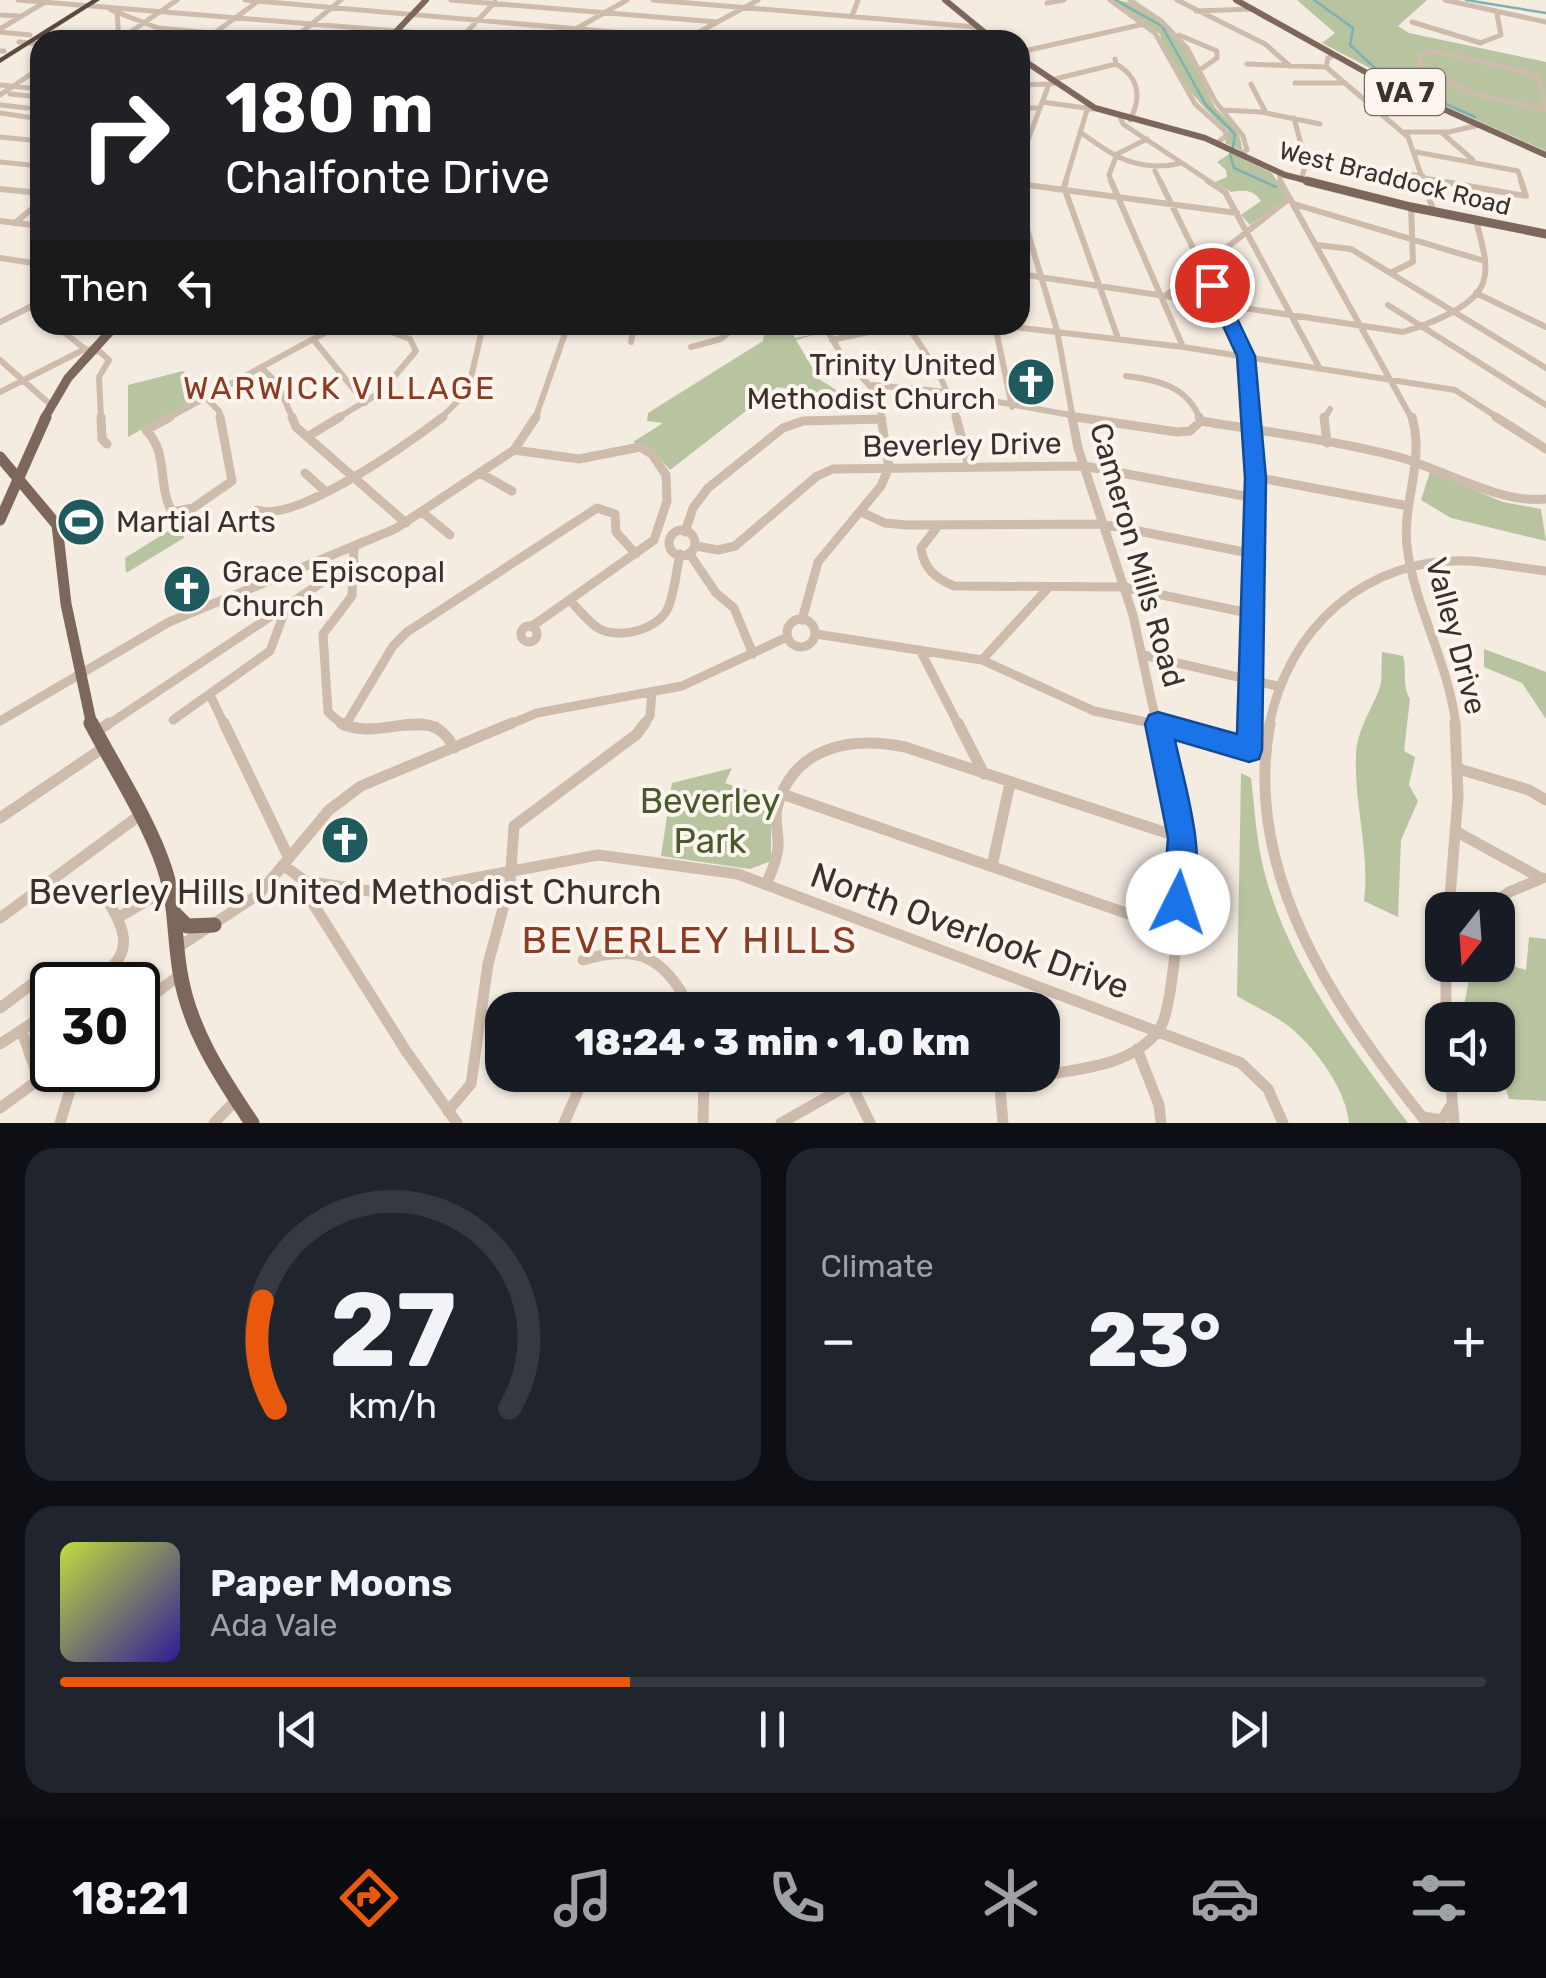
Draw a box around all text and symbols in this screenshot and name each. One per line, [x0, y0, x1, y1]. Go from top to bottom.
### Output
text: 180 m [225, 67, 434, 150]
road number: VA 7 [1365, 69, 1445, 115]
icon: right [60, 70, 190, 200]
street label: West Braddock Road [1276, 136, 1514, 221]
text: Chalfonte Drive [225, 151, 550, 204]
pin [1170, 243, 1255, 328]
icon: arrive [1185, 258, 1240, 313]
icon: left [169, 260, 224, 315]
text: Then [60, 265, 149, 311]
place label: Trinity United Methodist Church [747, 347, 996, 417]
church icon: Trinity United Methodist Church [1005, 356, 1057, 408]
district label: WARWICK VILLAGE [183, 369, 497, 407]
street label: Cameron Mills Road [1082, 419, 1192, 691]
street label: Beverley Drive [862, 425, 1062, 465]
sports icon: Martial Arts [55, 496, 107, 548]
place label: Martial Arts [116, 504, 276, 540]
place label: Grace Episcopal Church [222, 554, 445, 624]
street label: Valley Drive [1418, 554, 1494, 718]
church icon: Grace Episcopal Church [161, 563, 213, 615]
park label: Beverley Park [640, 780, 780, 862]
church icon: Beverley Hills United Methodist Church [319, 814, 371, 866]
position arrow [1126, 851, 1230, 955]
street label: North Overlook Drive [805, 854, 1135, 1008]
place label: Beverley Hills United Methodist Church [28, 871, 662, 913]
north arrow [1425, 892, 1515, 982]
map controls [1425, 892, 1515, 1092]
district label: BEVERLEY HILLS [521, 917, 859, 963]
speed limit sign: 30 [30, 962, 160, 1092]
button: sound [1425, 1002, 1515, 1092]
text: 18:24 · 3 min · 1.0 km [575, 1019, 970, 1065]
text: Climate [821, 1247, 934, 1285]
text: 27 [329, 1269, 456, 1392]
text: 23° [1087, 1296, 1221, 1385]
text: − [821, 1308, 856, 1373]
text: + [1452, 1308, 1486, 1373]
text: km/h [348, 1385, 437, 1427]
text: Paper Moons [210, 1560, 452, 1606]
text: Ada Vale [210, 1606, 337, 1644]
icon: previous [270, 1702, 325, 1757]
icon: pause [745, 1702, 800, 1757]
icon: next [1221, 1702, 1276, 1757]
icon: directions [334, 1863, 404, 1933]
icon: music [548, 1863, 618, 1933]
icon: phone [762, 1863, 832, 1933]
icon: climate [976, 1863, 1046, 1933]
icon: car [1190, 1863, 1260, 1933]
icon: filters [1404, 1863, 1474, 1933]
text: 18:21 [72, 1872, 190, 1925]

